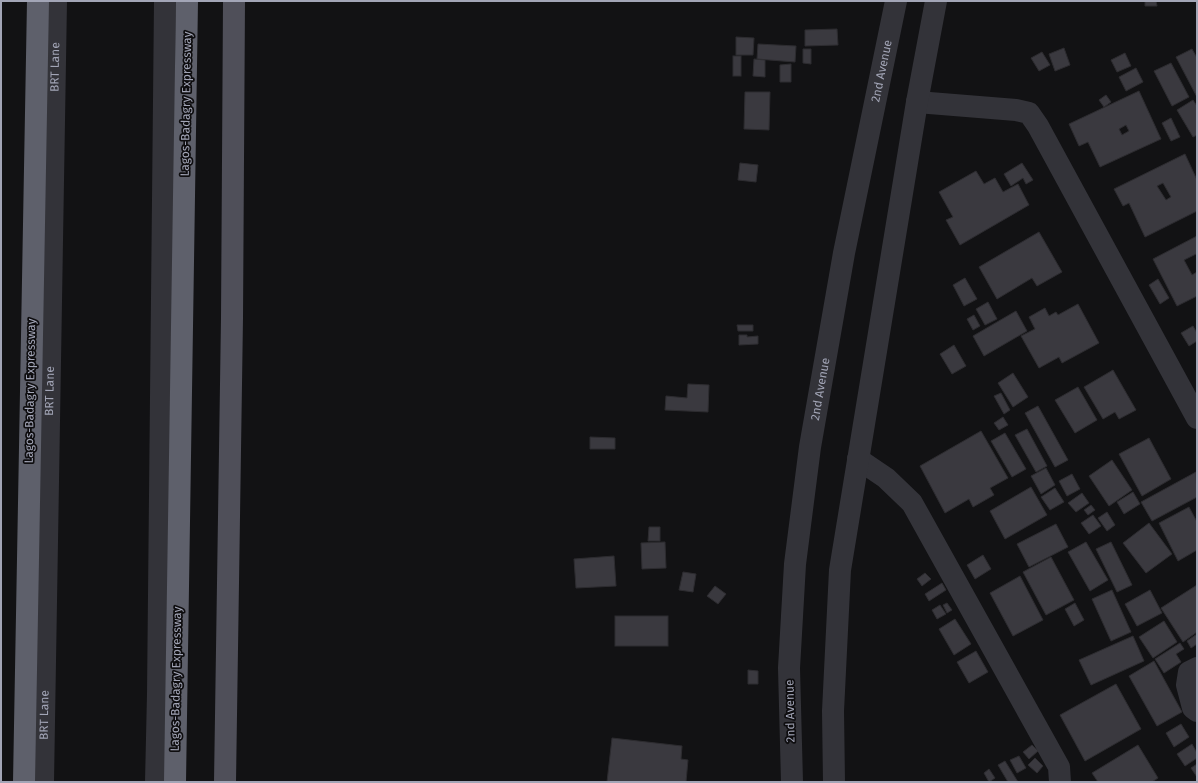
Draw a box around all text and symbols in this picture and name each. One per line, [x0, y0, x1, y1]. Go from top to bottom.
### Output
street label: Lagos-Badagry Expressway [178, 31, 194, 177]
street label: 2nd Avenue [868, 39, 895, 103]
street label: BRT Lane [47, 42, 62, 92]
street label: Lagos-Badagry Expressway [22, 318, 38, 464]
street label: 2nd Avenue [808, 357, 833, 421]
street label: BRT Lane [42, 366, 57, 416]
street label: Lagos-Badagry Expressway [168, 606, 184, 752]
street label: 2nd Avenue [782, 679, 798, 743]
street label: BRT Lane [37, 690, 52, 740]

